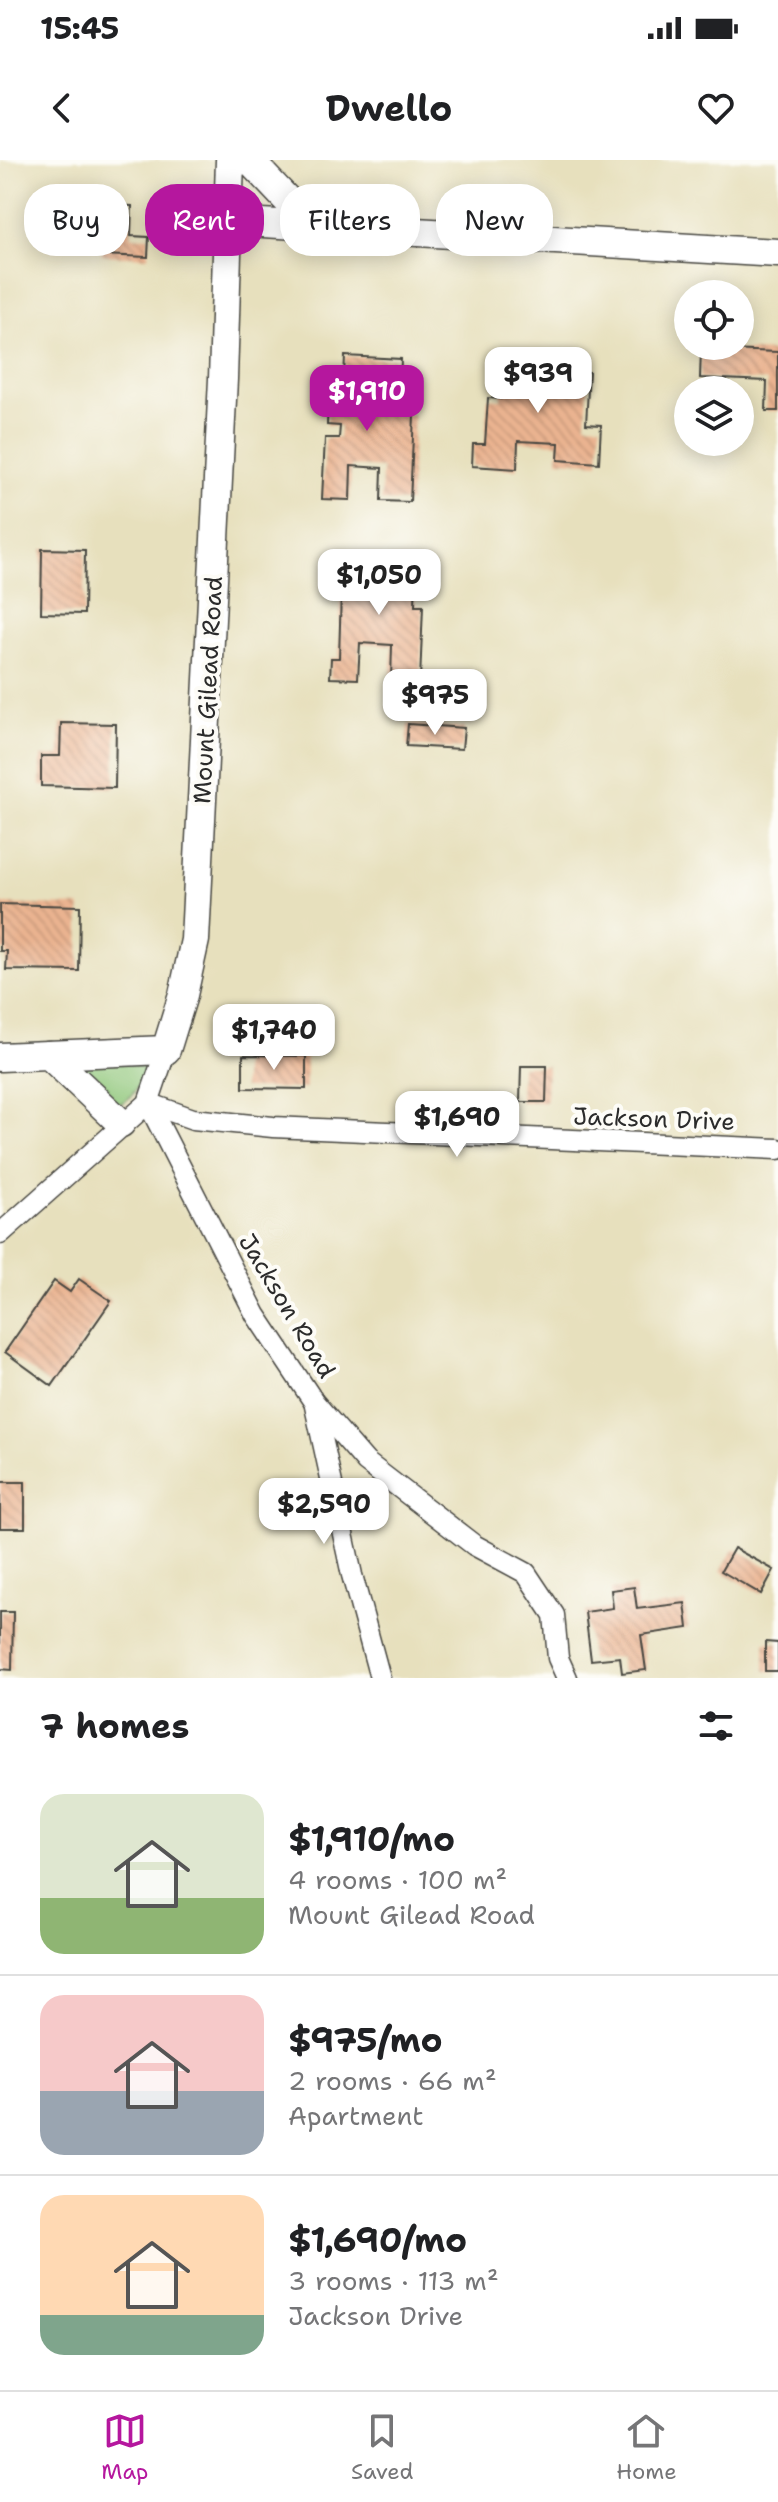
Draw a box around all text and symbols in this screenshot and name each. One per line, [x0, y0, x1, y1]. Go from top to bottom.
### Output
text: 15:45 [40, 8, 119, 49]
text: Dwello [325, 84, 453, 133]
icon: back [40, 86, 84, 130]
icon: heart [694, 86, 738, 130]
chip: Buy [24, 184, 129, 256]
chip: Rent [145, 184, 264, 256]
chip: Filters [280, 184, 420, 256]
chip: New [436, 184, 553, 256]
map controls [674, 280, 754, 456]
button: locate [674, 280, 754, 360]
pin: $939 [491, 347, 585, 415]
text: $939 [503, 355, 573, 390]
pin: $1,910 [302, 365, 432, 433]
text: $1,910 [328, 373, 406, 408]
button: layers [674, 376, 754, 456]
pin: $1,050 [314, 549, 444, 617]
text: $1,050 [336, 557, 422, 592]
street label: Mount Gilead Road [186, 575, 230, 805]
pin: $975 [388, 669, 482, 737]
text: $975 [401, 677, 469, 712]
pin: $1,740 [209, 1004, 339, 1072]
text: $1,740 [231, 1012, 317, 1047]
pin: $1,690 [392, 1091, 522, 1159]
text: $1,690 [413, 1099, 501, 1134]
street label: Jackson Drive [573, 1100, 735, 1138]
street label: Jackson Road [231, 1228, 343, 1384]
pin: $2,590 [259, 1478, 389, 1546]
text: $2,590 [277, 1486, 371, 1521]
text: 7 homes [40, 1703, 189, 1749]
icon: filters [694, 1704, 738, 1748]
text: $1,910/mo [288, 1816, 455, 1862]
icon: home [104, 1826, 200, 1922]
text: 4 rooms · 100 m² [288, 1862, 507, 1897]
text: Mount Gilead Road [288, 1897, 535, 1932]
text: $975/mo [288, 2017, 443, 2063]
icon: home [104, 2027, 200, 2123]
text: 2 rooms · 66 m² [288, 2063, 497, 2098]
text: Apartment [288, 2098, 424, 2133]
text: $1,690/mo [288, 2217, 467, 2263]
icon: home [104, 2227, 200, 2323]
text: 3 rooms · 113 m² [288, 2263, 499, 2298]
text: Jackson Drive [288, 2298, 463, 2333]
tab: Map [101, 2409, 148, 2486]
tab: Saved [351, 2409, 414, 2486]
tab: Home [616, 2409, 677, 2486]

